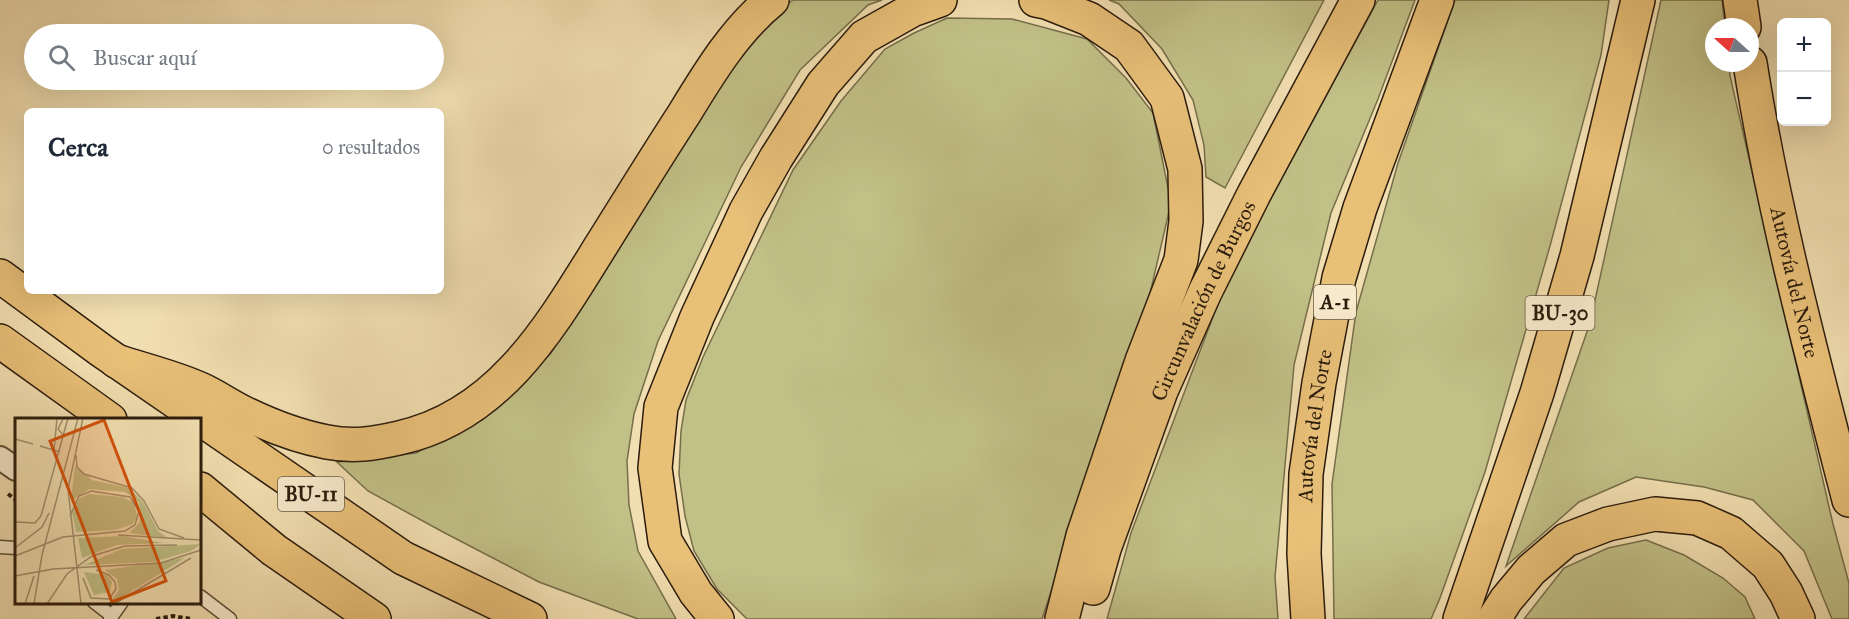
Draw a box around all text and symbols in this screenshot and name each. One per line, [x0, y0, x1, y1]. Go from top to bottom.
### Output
north arrow [1705, 18, 1759, 72]
map controls [1777, 18, 1831, 126]
button: + [1777, 18, 1831, 72]
search box [24, 24, 444, 90]
icon: search [45, 41, 78, 74]
text: Buscar aquí [93, 44, 196, 71]
button: − [1777, 72, 1831, 126]
text: Cerca [48, 131, 108, 163]
text: 0 resultados [322, 135, 420, 159]
street label: Circunvalación de Burgos [1145, 196, 1262, 405]
street label: Autovía del Norte [1764, 204, 1825, 361]
road number: A-1 [1314, 285, 1356, 319]
road number: BU-30 [1526, 296, 1594, 330]
street label: Autovía del Norte [1292, 347, 1338, 504]
inset map [15, 418, 201, 604]
road number: BU-11 [278, 477, 344, 511]

